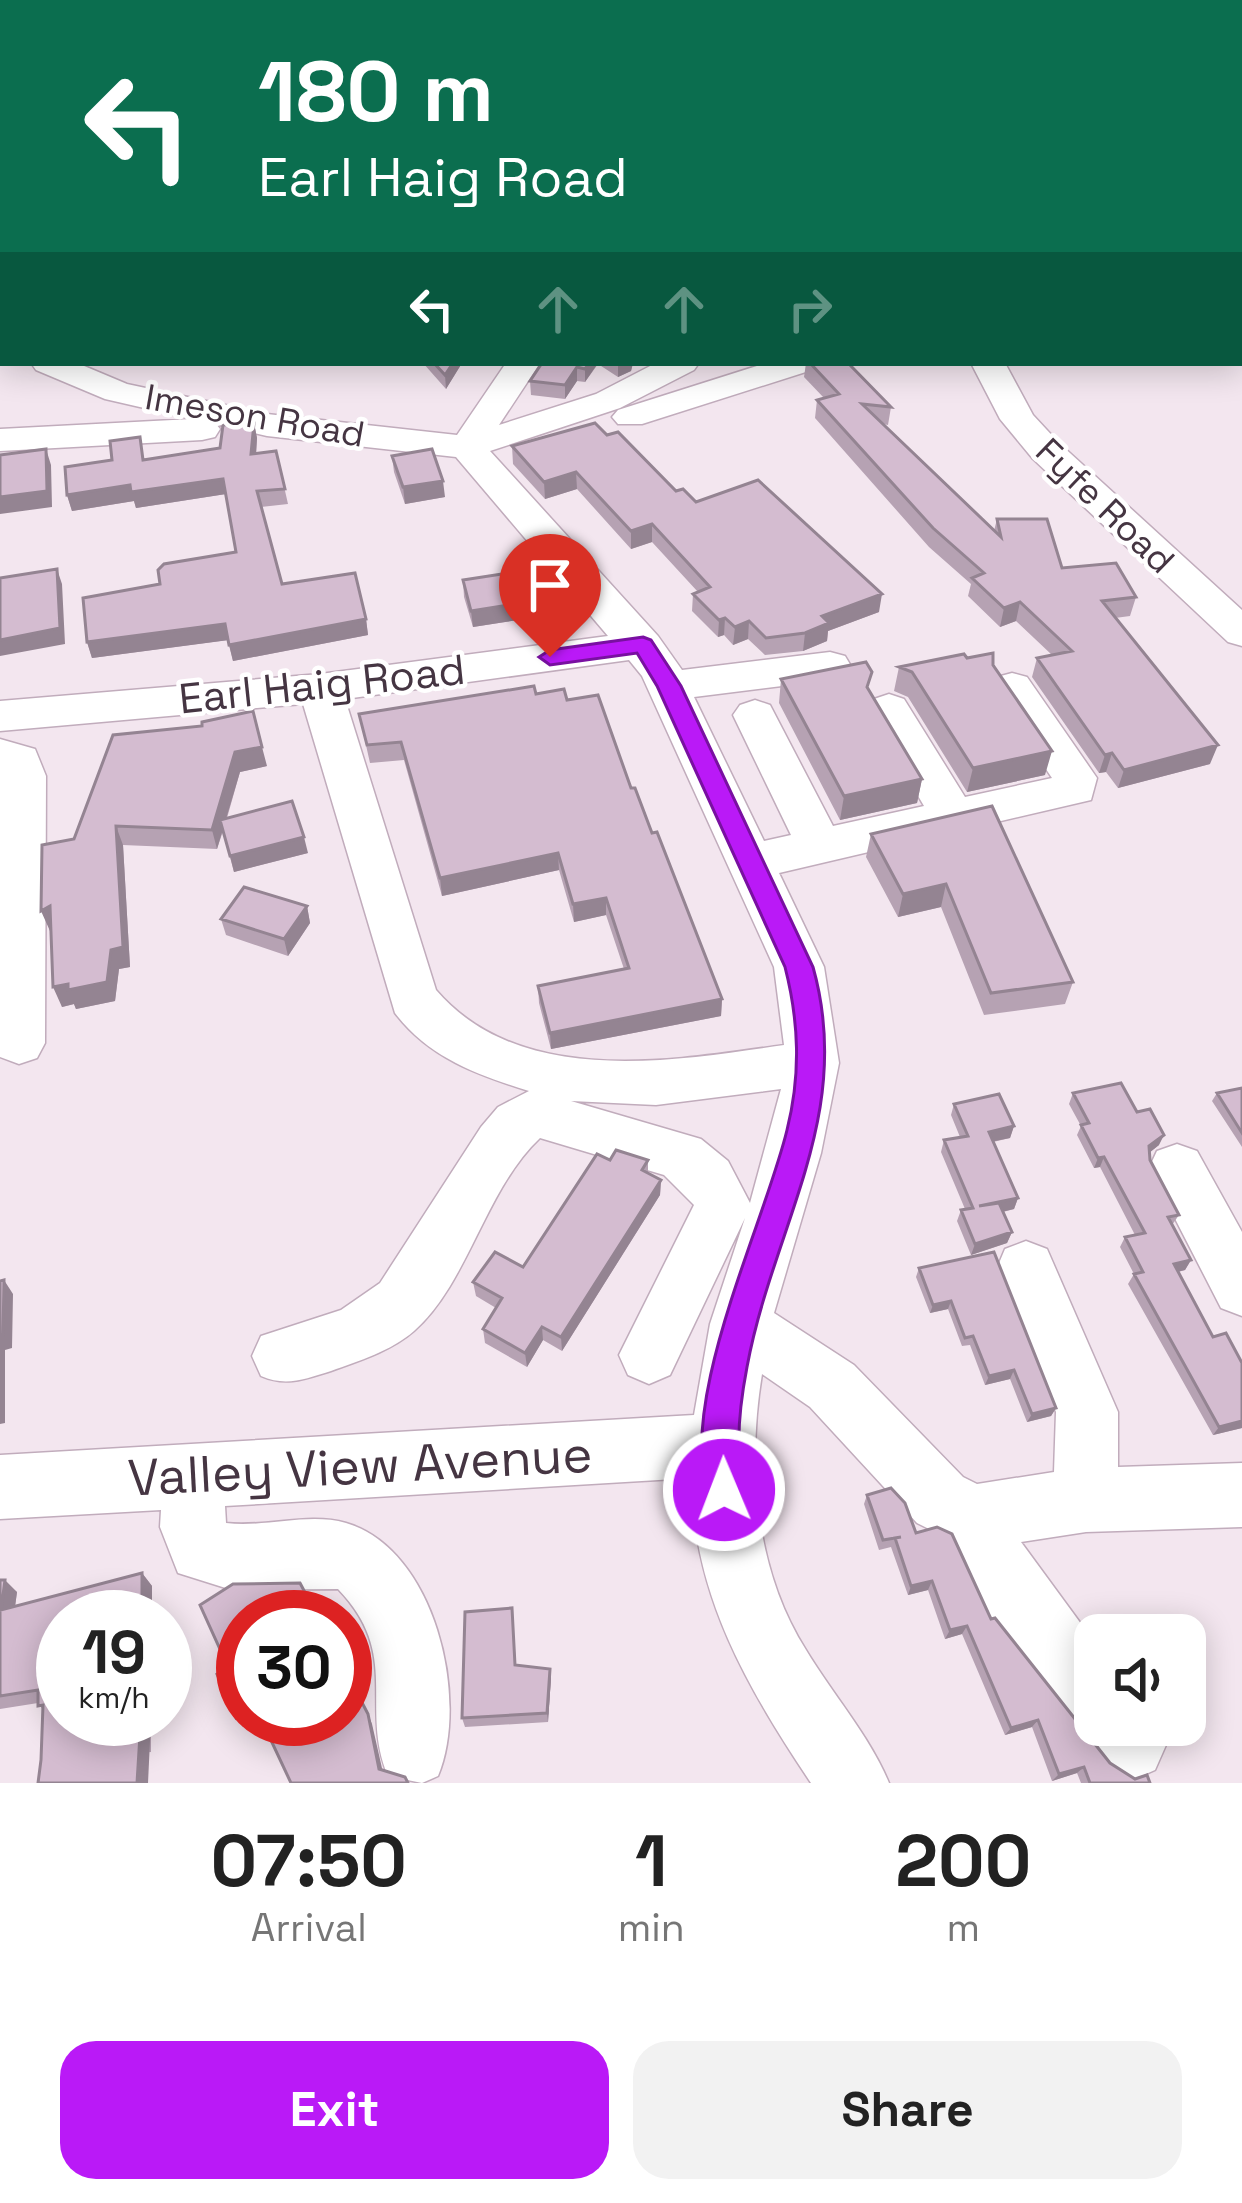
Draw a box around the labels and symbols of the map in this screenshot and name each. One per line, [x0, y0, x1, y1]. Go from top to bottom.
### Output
street label: Imeson Road [142, 374, 368, 458]
street label: Fyfe Road [1026, 429, 1184, 583]
pin [499, 534, 601, 657]
street label: Earl Haig Road [176, 643, 468, 725]
street label: Valley View Avenue [126, 1421, 594, 1511]
position arrow [661, 1427, 787, 1553]
speed limit sign: 30 [216, 1590, 372, 1746]

